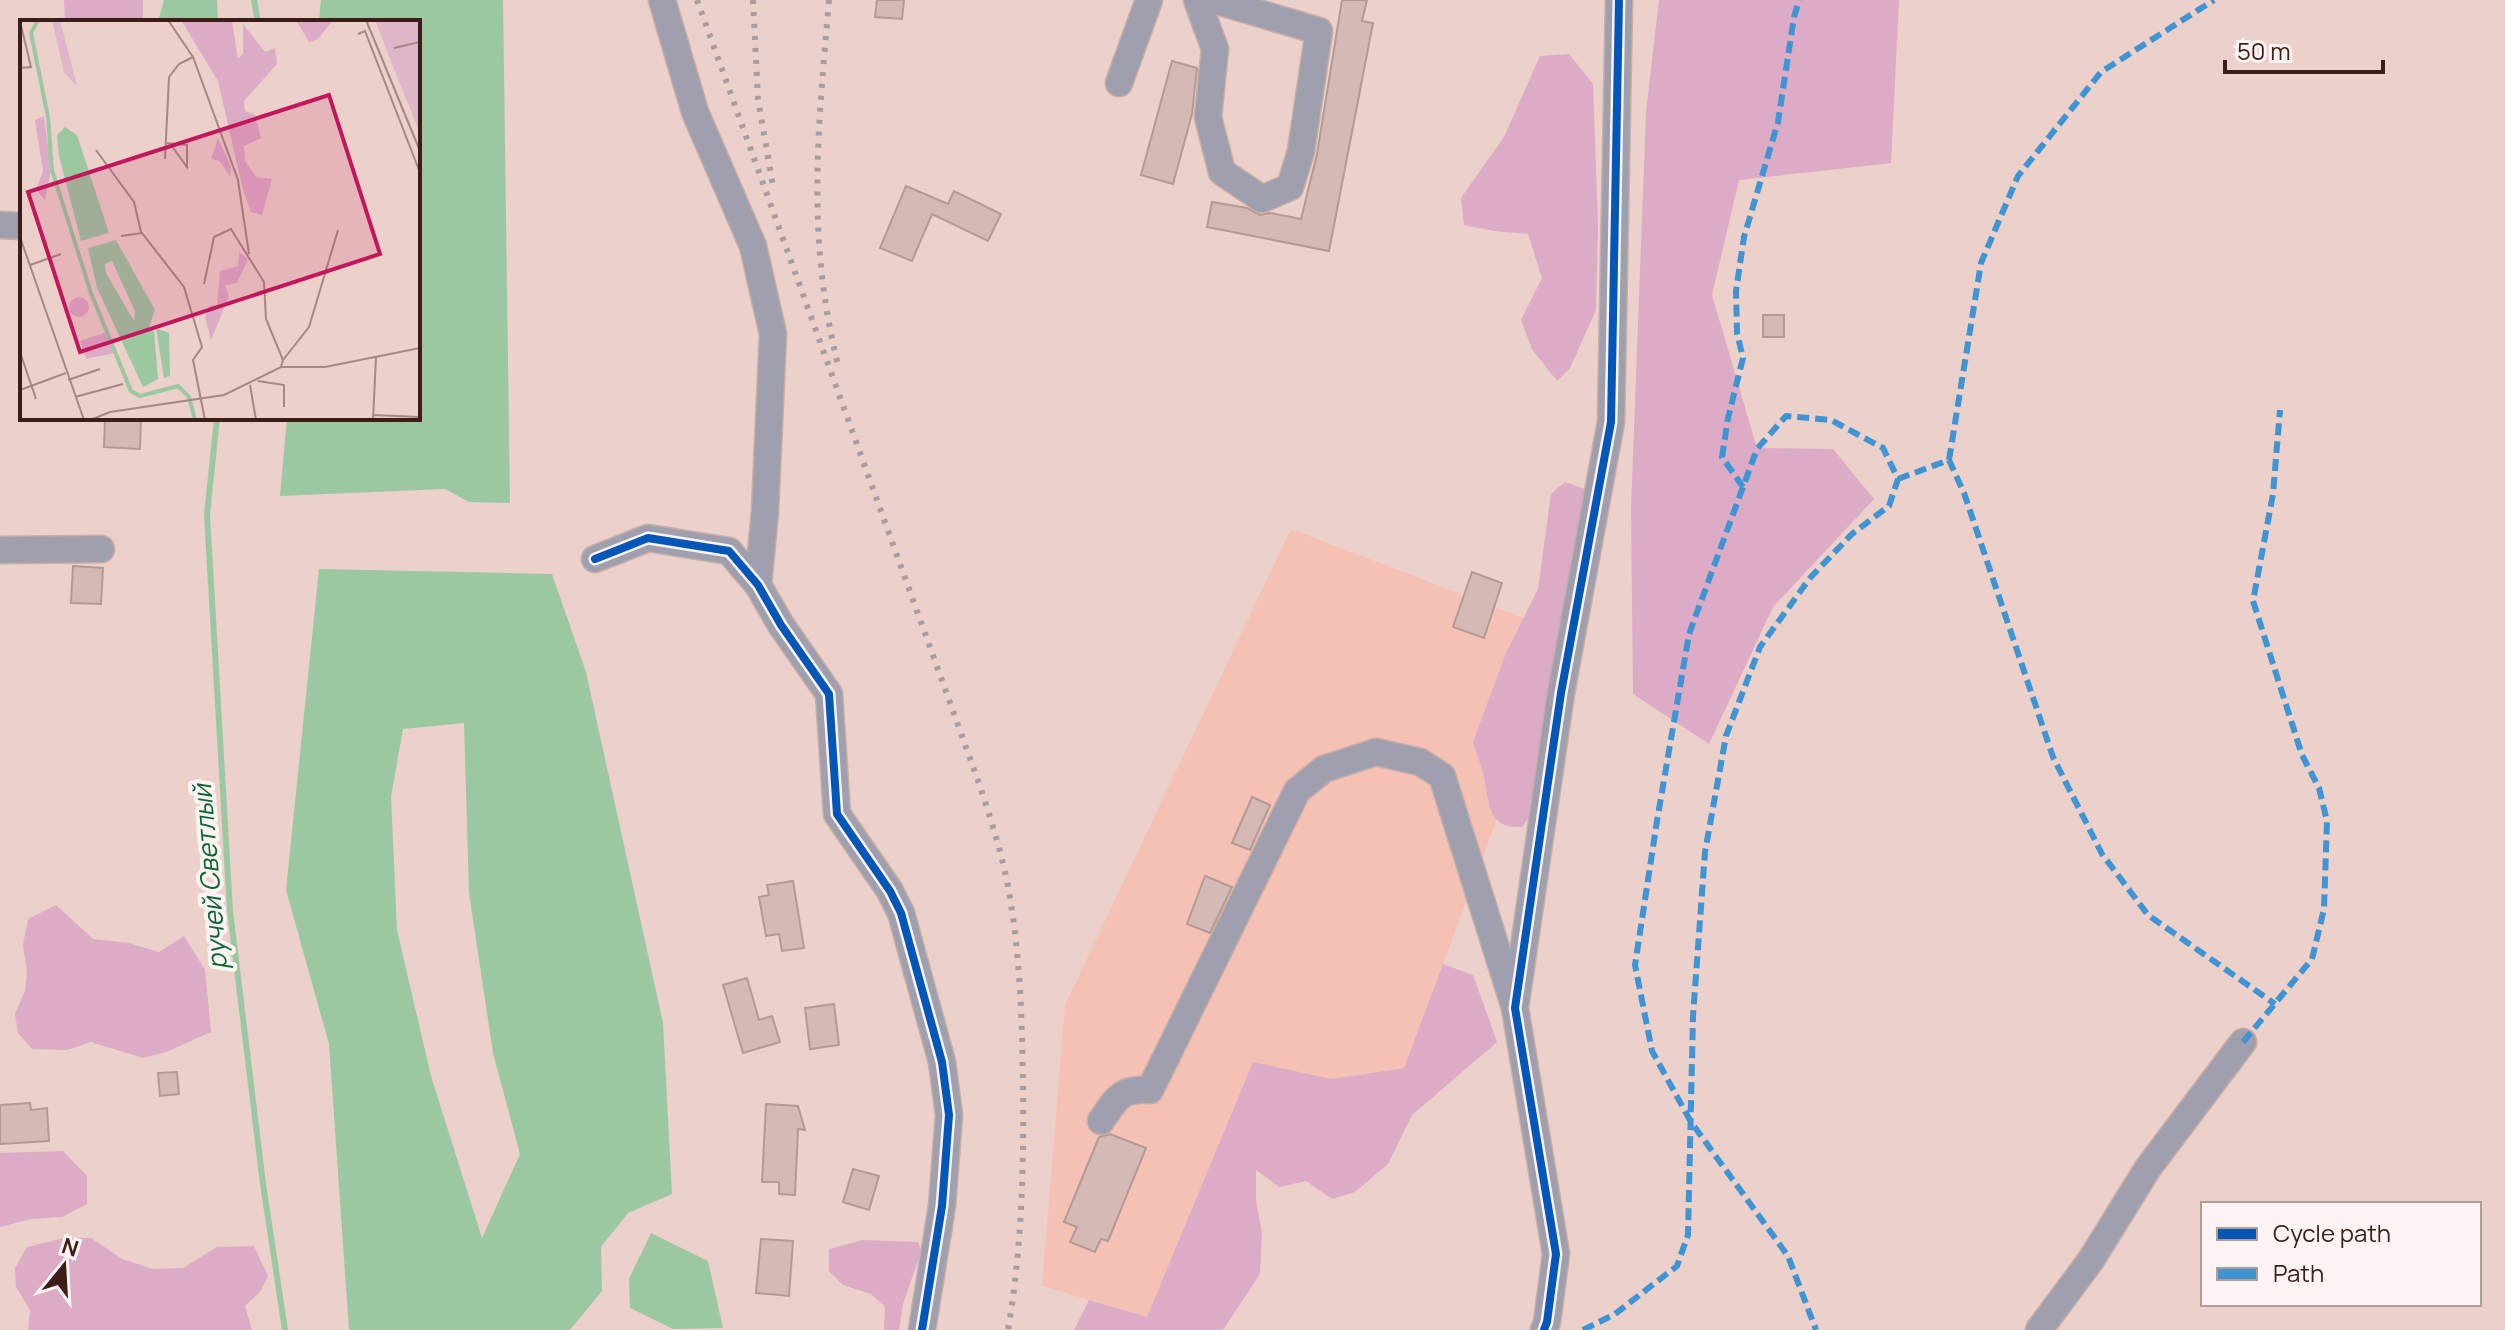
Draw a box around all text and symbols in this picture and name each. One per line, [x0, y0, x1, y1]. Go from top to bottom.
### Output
inset map [20, 20, 420, 420]
scale bar [2225, 24, 2383, 74]
text: 50 m [2237, 34, 2291, 67]
water label: ручей Светлый [183, 781, 235, 971]
legend [2201, 1202, 2481, 1306]
text: Cycle path [2273, 1216, 2391, 1249]
north arrow [24, 1226, 104, 1306]
text: N [58, 1230, 82, 1264]
text: Path [2273, 1256, 2324, 1289]

